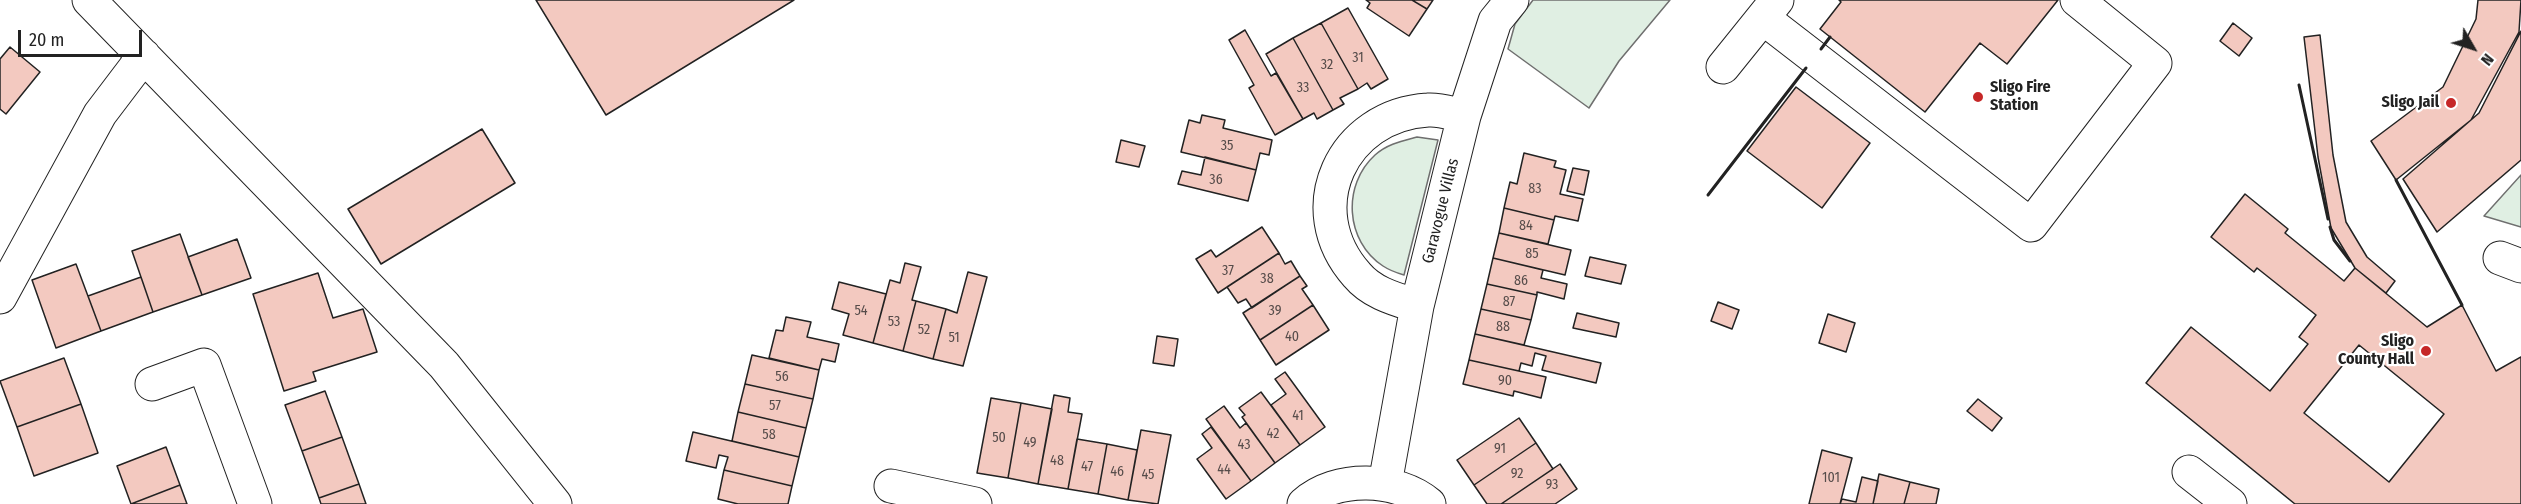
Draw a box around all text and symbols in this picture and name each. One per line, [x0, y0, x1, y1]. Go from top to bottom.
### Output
scale bar [21, 18, 146, 56]
north arrow [2443, 18, 2503, 78]
text: 20 m [29, 29, 64, 51]
house number: 31 [1352, 50, 1364, 66]
text: N [2477, 50, 2498, 69]
house number: 32 [1321, 57, 1333, 73]
place label: Sligo Fire Station [1990, 78, 2051, 116]
house number: 33 [1297, 80, 1309, 96]
marker: Sligo Fire Station [1971, 90, 1985, 104]
place label: Sligo Jail [2382, 93, 2439, 113]
marker: Sligo Jail [2444, 96, 2458, 110]
house number: 35 [1221, 138, 1233, 154]
street label: Garavogue Villas [1419, 156, 1463, 266]
house number: 36 [1209, 172, 1223, 188]
house number: 83 [1528, 181, 1542, 197]
house number: 84 [1519, 218, 1533, 234]
house number: 85 [1525, 246, 1539, 262]
house number: 37 [1222, 263, 1234, 279]
house number: 38 [1260, 271, 1274, 287]
house number: 86 [1514, 273, 1528, 289]
house number: 87 [1503, 294, 1515, 310]
house number: 54 [854, 303, 868, 319]
house number: 39 [1269, 303, 1281, 319]
house number: 53 [888, 314, 900, 330]
house number: 88 [1496, 319, 1510, 335]
house number: 52 [918, 322, 930, 338]
house number: 40 [1285, 329, 1299, 345]
house number: 51 [948, 330, 960, 346]
place label: Sligo County Hall [2338, 332, 2414, 370]
marker: Sligo County Hall [2419, 344, 2433, 358]
house number: 56 [775, 369, 789, 385]
house number: 90 [1498, 373, 1512, 389]
house number: 57 [769, 398, 781, 414]
house number: 41 [1292, 408, 1304, 424]
house number: 42 [1267, 426, 1279, 442]
house number: 58 [762, 427, 776, 443]
house number: 50 [992, 430, 1006, 446]
house number: 49 [1023, 435, 1037, 451]
house number: 43 [1238, 437, 1250, 453]
house number: 91 [1494, 441, 1506, 457]
house number: 48 [1050, 453, 1064, 469]
house number: 47 [1081, 459, 1093, 475]
house number: 44 [1217, 462, 1231, 478]
house number: 46 [1110, 464, 1124, 480]
house number: 92 [1511, 466, 1523, 482]
house number: 45 [1141, 467, 1155, 483]
house number: 101 [1822, 470, 1840, 486]
house number: 93 [1546, 477, 1558, 493]

